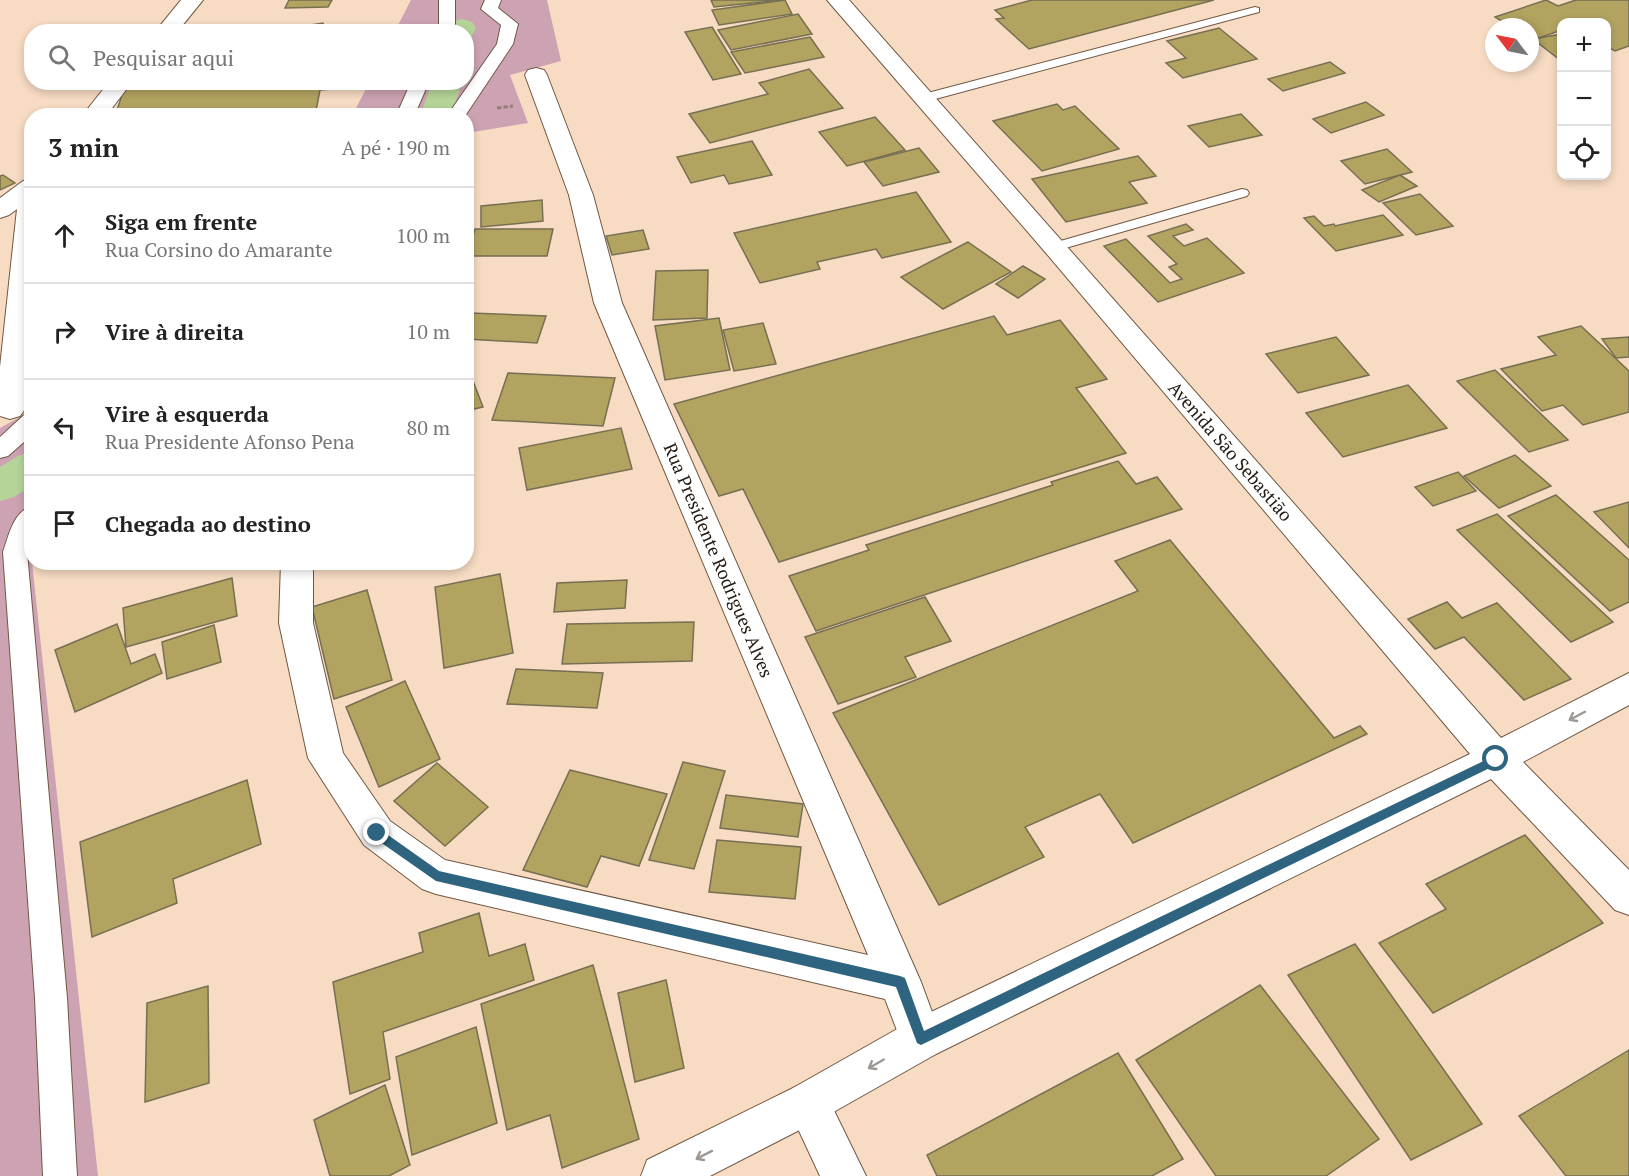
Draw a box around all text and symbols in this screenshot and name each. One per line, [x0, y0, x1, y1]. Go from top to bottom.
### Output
north arrow [1485, 18, 1539, 72]
map controls [1557, 18, 1611, 180]
button: + [1557, 18, 1611, 72]
search box [24, 24, 474, 90]
icon: search [45, 41, 78, 74]
text: Pesquisar aqui [93, 43, 234, 72]
button: − [1557, 72, 1611, 126]
button: locate [1557, 126, 1611, 180]
text: 3 min [48, 130, 119, 164]
text: A pé · 190 m [342, 134, 450, 161]
text: Siga em frente [105, 207, 257, 236]
icon: ahead [48, 219, 81, 252]
text: 100 m [396, 222, 450, 249]
text: Rua Corsino do Amarante [105, 236, 333, 263]
icon: right [48, 315, 81, 348]
text: Vire à direita [105, 317, 244, 346]
text: 10 m [407, 318, 450, 345]
street label: Avenida São Sebastião [1164, 376, 1298, 526]
text: Vire à esquerda [105, 399, 269, 428]
icon: left [48, 411, 81, 444]
text: 80 m [407, 414, 450, 441]
text: Rua Presidente Afonso Pena [105, 428, 355, 455]
street label: Rua Presidente Rodrigues Alves [659, 439, 779, 681]
icon: arrive [48, 507, 81, 540]
text: Chegada ao destino [105, 509, 311, 538]
one-way arrow [1569, 711, 1587, 722]
route start [1482, 745, 1508, 771]
route end [363, 819, 389, 845]
one-way arrow [868, 1059, 886, 1070]
one-way arrow [695, 1150, 713, 1162]

